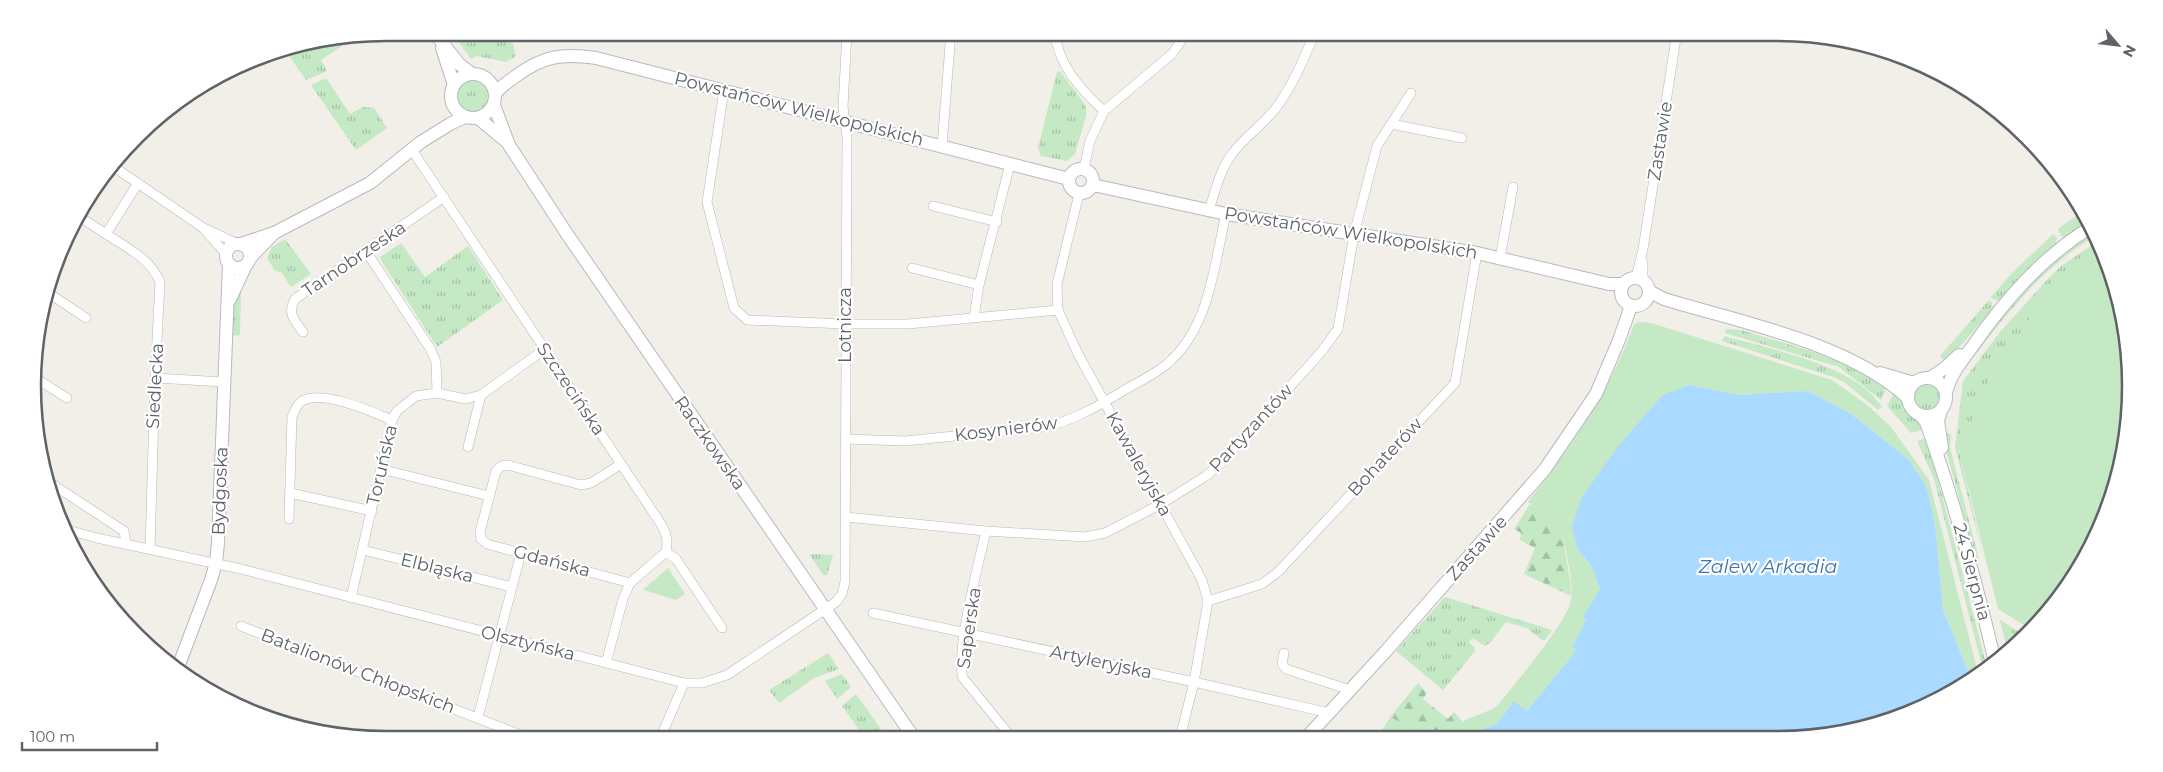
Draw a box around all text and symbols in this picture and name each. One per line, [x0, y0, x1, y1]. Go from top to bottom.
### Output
north arrow [2093, 20, 2143, 70]
text: N [2119, 42, 2140, 60]
street label: Powstańców Wielkopolskich [672, 67, 926, 151]
street label: Zastawie [1643, 100, 1677, 182]
street label: Powstańców Wielkopolskich [1223, 202, 1479, 264]
street label: Tarnobrzeska [298, 216, 410, 302]
street label: Lotnicza [834, 287, 856, 363]
street label: Szczecińska [532, 338, 610, 440]
street label: Siedlecka [142, 343, 168, 429]
street label: Partyzantów [1204, 379, 1298, 477]
street label: Raczkowska [669, 392, 751, 494]
street label: Kawaleryjska [1101, 408, 1177, 520]
street label: Kosynierów [953, 412, 1059, 446]
street label: Bohaterów [1343, 413, 1427, 501]
street label: Toruńska [362, 423, 402, 507]
street label: Bydgoska [207, 446, 233, 536]
street label: Zastawie [1442, 511, 1512, 585]
street label: 24 Sierpnia [1948, 521, 1996, 623]
street label: Gdańska [511, 540, 593, 582]
street label: Elbląska [398, 548, 476, 588]
water label: Zalew Arkadia [1698, 555, 1838, 578]
street label: Saperska [952, 586, 986, 670]
street label: Olsztyńska [479, 621, 577, 665]
street label: Batalionów Chłopskich [258, 624, 458, 718]
street label: Artyleryjska [1048, 640, 1154, 684]
scale bar [22, 720, 158, 752]
text: 100 m [30, 727, 75, 746]

